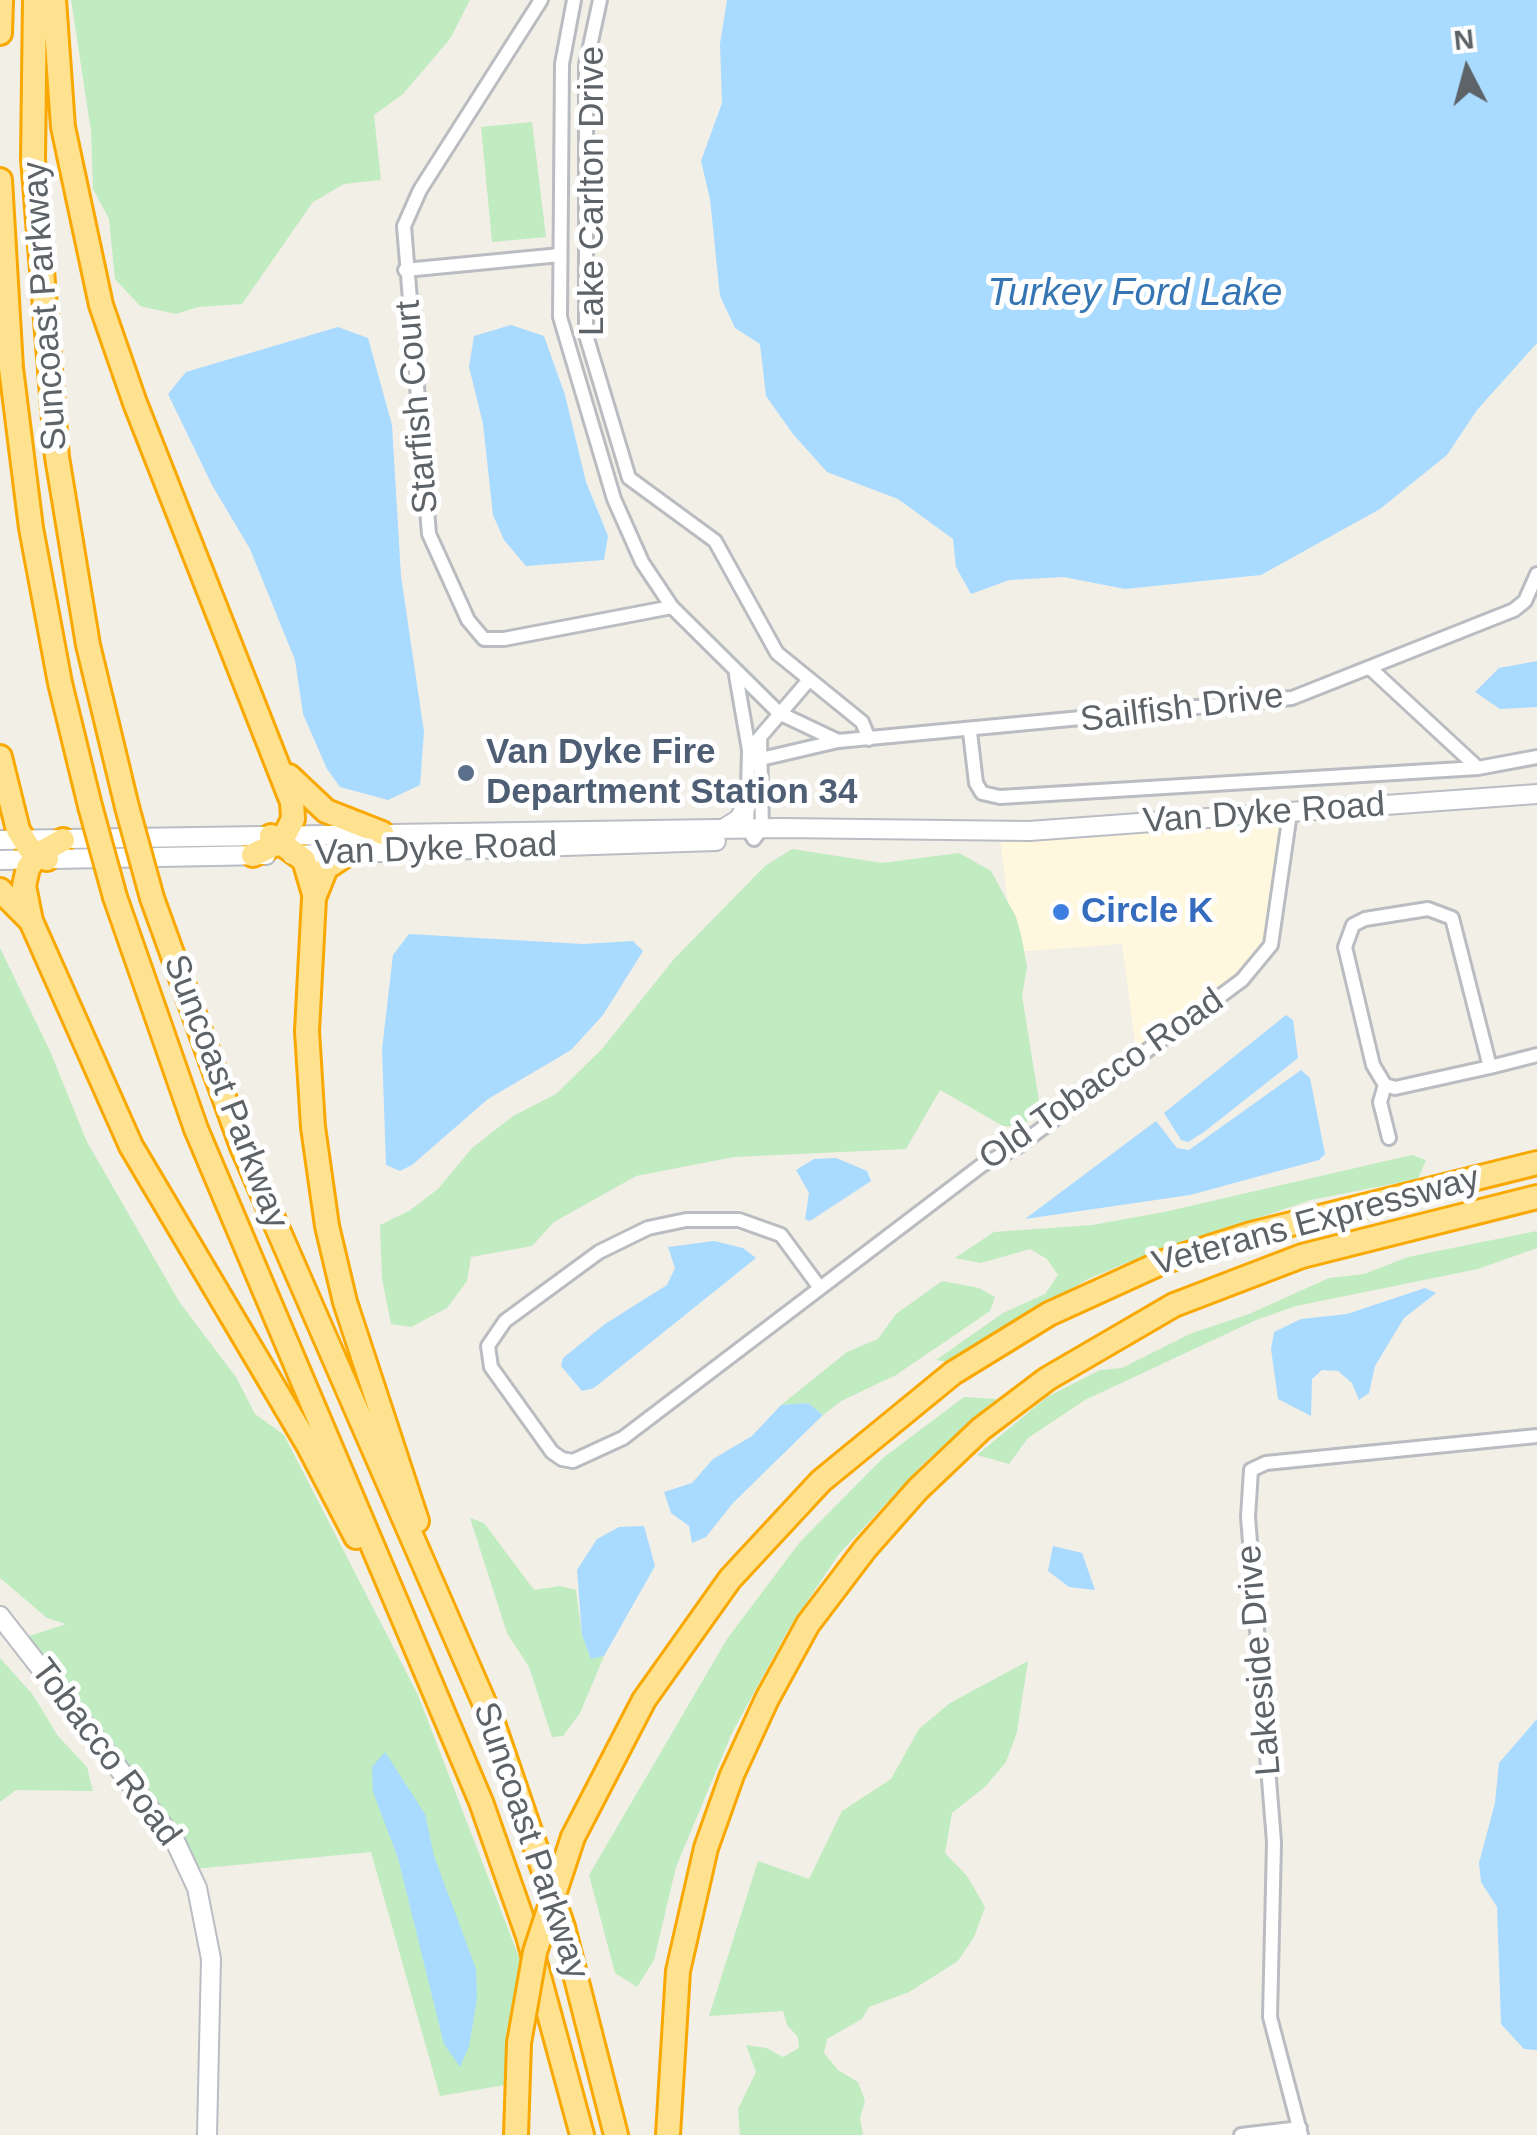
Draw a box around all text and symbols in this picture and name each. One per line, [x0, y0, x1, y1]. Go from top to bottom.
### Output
north arrow [1417, 20, 1517, 120]
text: N [1452, 23, 1475, 56]
street label: Lake Carlton Drive [572, 46, 614, 336]
street label: Suncoast Parkway [15, 160, 77, 452]
water label: Turkey Ford Lake [988, 271, 1282, 317]
street label: Starfish Court [388, 299, 448, 515]
street label: Sailfish Drive [1078, 676, 1286, 742]
place label: Van Dyke Fire Department Station 34 [486, 732, 857, 814]
marker: Van Dyke Fire Department Station 34 [455, 762, 477, 784]
street label: Van Dyke Road [1142, 785, 1386, 843]
street label: Van Dyke Road [314, 825, 558, 875]
place label: Circle K [1081, 891, 1213, 933]
marker: Circle K [1050, 901, 1072, 923]
street label: Suncoast Parkway [153, 949, 297, 1235]
street label: Old Tobacco Road [972, 980, 1232, 1180]
street label: Veterans Expressway [1148, 1158, 1484, 1286]
street label: Lakeside Drive [1229, 1543, 1291, 1777]
street label: Tobacco Road [21, 1651, 189, 1855]
street label: Suncoast Parkway [463, 1697, 597, 1985]

